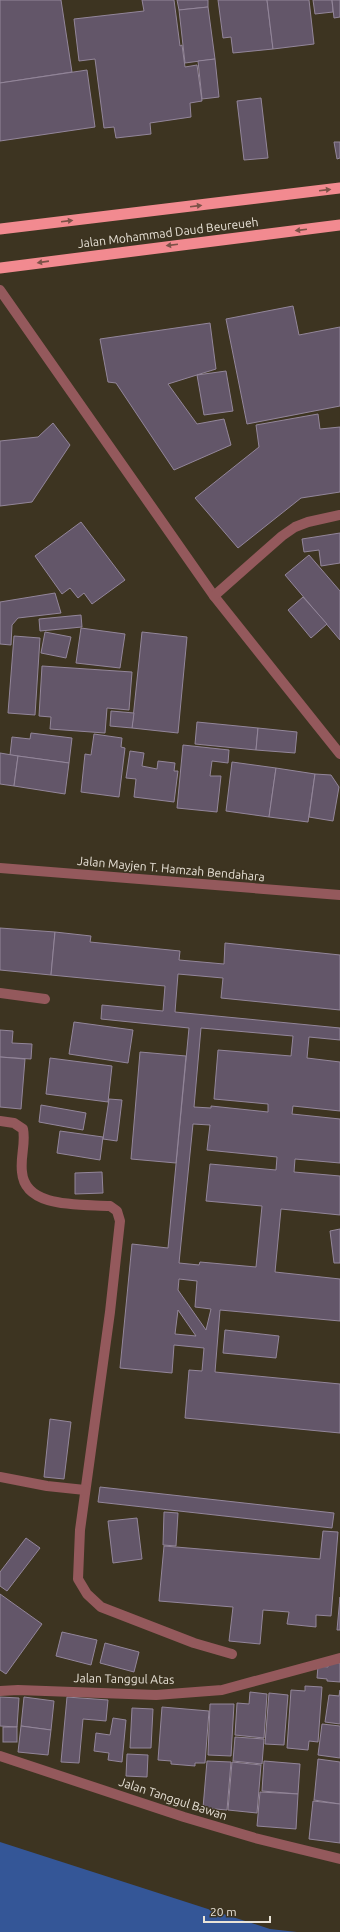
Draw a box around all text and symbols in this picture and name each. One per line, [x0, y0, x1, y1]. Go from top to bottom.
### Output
one-way arrow [319, 187, 331, 193]
one-way arrow [190, 203, 202, 209]
street label: Jalan Mohammad Daud Beureueh [77, 215, 259, 250]
one-way arrow [60, 218, 73, 224]
one-way arrow [295, 226, 307, 233]
one-way arrow [166, 242, 178, 249]
one-way arrow [37, 259, 49, 265]
street label: Jalan Mayjen T. Hamzah Bendahara [77, 854, 265, 883]
street label: Jalan Tanggul Atas [74, 1671, 174, 1686]
street label: Jalan Tanggul Bawan [117, 1775, 229, 1822]
scale bar [204, 1898, 270, 1924]
text: 20 m [210, 1905, 237, 1918]

